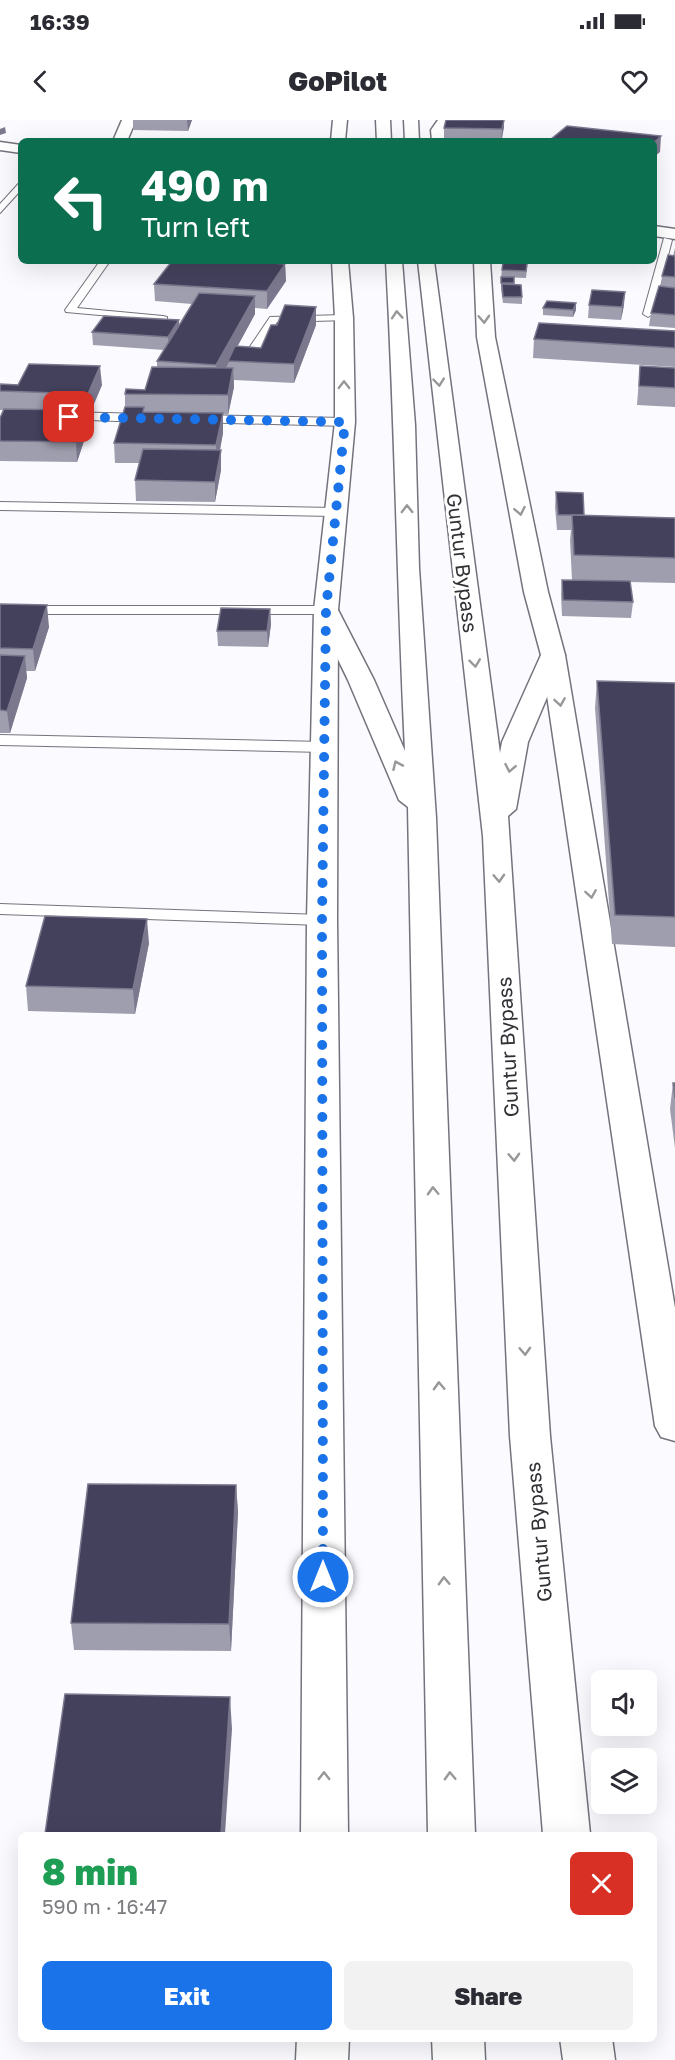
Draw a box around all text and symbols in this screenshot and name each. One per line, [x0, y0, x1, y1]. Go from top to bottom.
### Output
text: 16:39 [30, 8, 90, 35]
icon: back [24, 65, 57, 98]
text: GoPilot [288, 65, 387, 97]
icon: heart [618, 65, 651, 98]
text: 490 m [141, 160, 268, 210]
icon: left [42, 162, 120, 240]
text: Turn left [141, 211, 250, 243]
one-way arrow [391, 310, 404, 319]
one-way arrow [478, 315, 491, 324]
one-way arrow [433, 377, 445, 386]
one-way arrow [338, 380, 351, 389]
pin [43, 391, 94, 442]
icon: arrive [52, 400, 85, 433]
street label: Guntur Bypass [443, 492, 483, 634]
one-way arrow [400, 505, 413, 514]
one-way arrow [513, 506, 526, 516]
one-way arrow [469, 659, 481, 668]
one-way arrow [554, 697, 566, 706]
one-way arrow [393, 760, 405, 771]
one-way arrow [504, 763, 517, 773]
one-way arrow [492, 874, 505, 883]
one-way arrow [584, 890, 596, 899]
street label: Guntur Bypass [491, 976, 523, 1118]
one-way arrow [508, 1152, 521, 1161]
one-way arrow [426, 1187, 439, 1196]
one-way arrow [518, 1347, 531, 1356]
one-way arrow [432, 1382, 445, 1391]
street label: Guntur Bypass [520, 1461, 556, 1603]
position arrow [291, 1545, 355, 1609]
one-way arrow [438, 1577, 451, 1586]
map controls [591, 1670, 657, 1814]
button: sound [591, 1670, 657, 1736]
button: layers [591, 1748, 657, 1814]
one-way arrow [317, 1772, 330, 1781]
one-way arrow [444, 1772, 457, 1781]
text: 8 min [42, 1850, 138, 1893]
button: close [570, 1852, 633, 1915]
text: 590 m · 16:47 [42, 1894, 167, 1918]
button: Exit [42, 1961, 332, 2030]
button: Share [344, 1961, 633, 2030]

